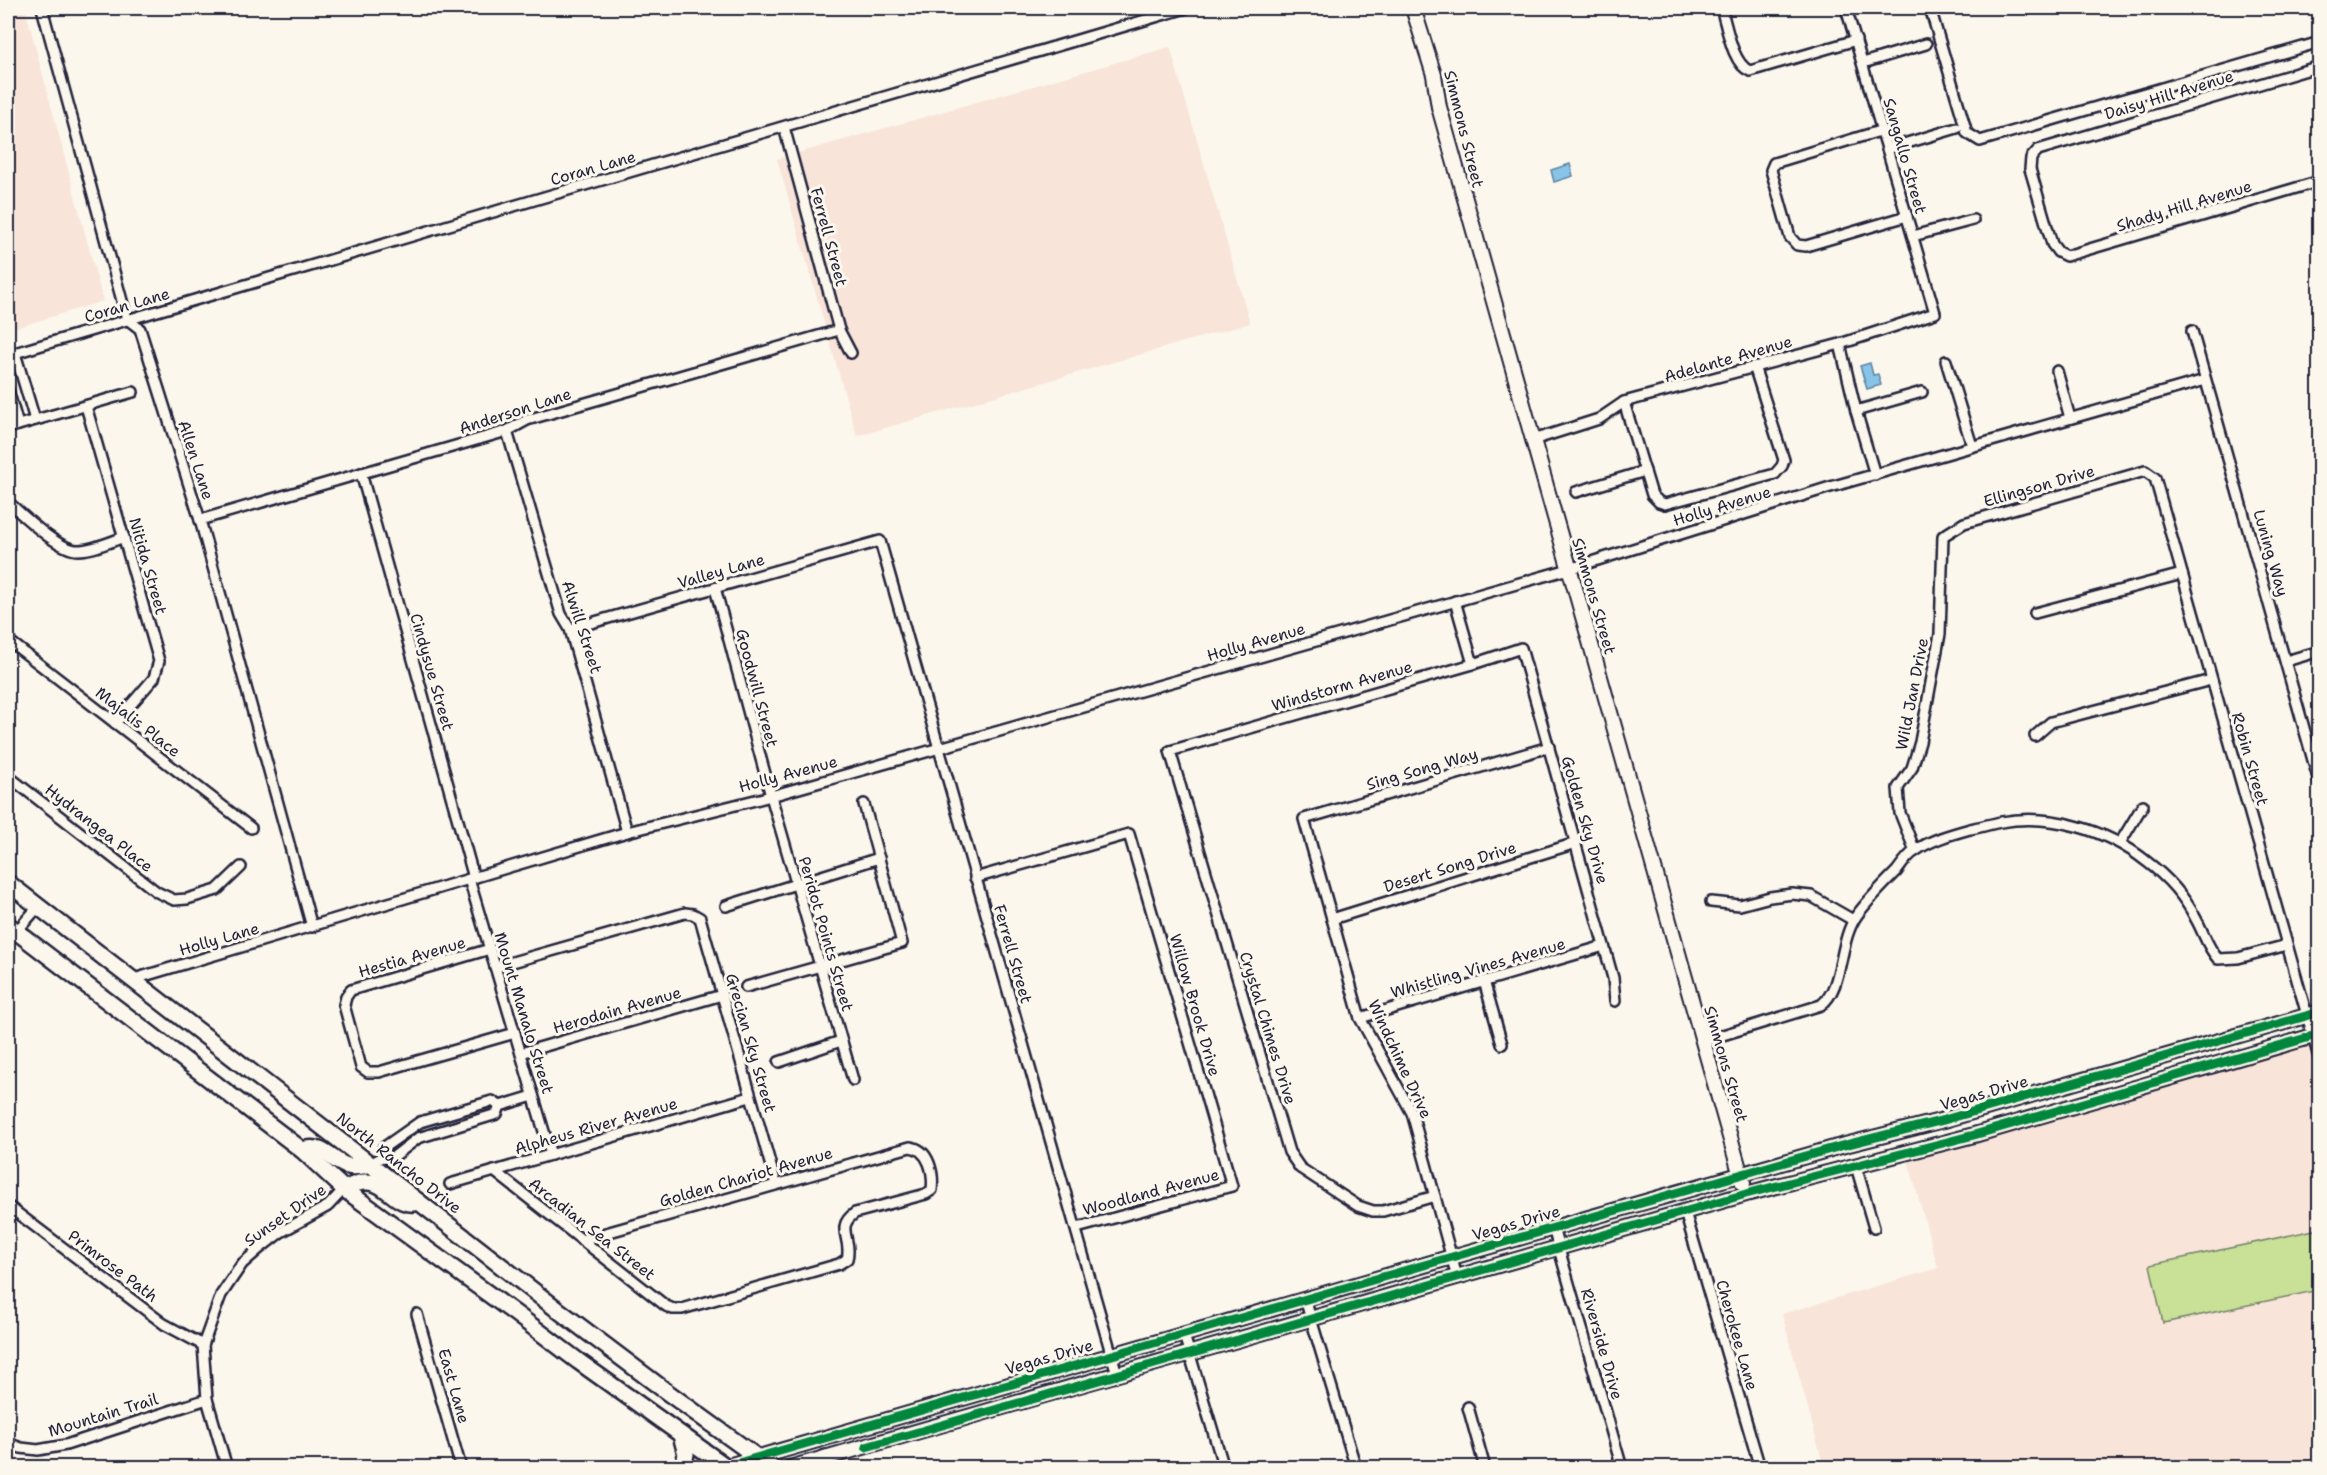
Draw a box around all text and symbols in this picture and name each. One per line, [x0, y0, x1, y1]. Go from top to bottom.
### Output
street label: Daisy Hill Avenue [2102, 65, 2236, 125]
street label: Simmons Street [1439, 68, 1489, 190]
street label: Sangallo Street [1878, 96, 1932, 216]
street label: Coran Lane [548, 146, 638, 190]
street label: Shady Hill Avenue [2114, 175, 2254, 237]
street label: Ferrell Street [806, 185, 852, 289]
street label: Coran Lane [82, 283, 172, 327]
street label: Adelante Avenue [1661, 331, 1795, 387]
street label: Anderson Lane [456, 383, 574, 439]
street label: Allen Lane [173, 418, 219, 502]
street label: Ellingson Drive [1981, 460, 2097, 512]
street label: Holly Avenue [1670, 481, 1774, 531]
street label: Luning Way [2249, 507, 2293, 599]
street label: Nitida Street [124, 515, 172, 617]
street label: Simmons Street [1567, 535, 1621, 657]
street label: Valley Lane [675, 549, 767, 593]
street label: Alwill Street [557, 578, 607, 676]
street label: Cindysue Street [405, 611, 459, 733]
street label: Holly Avenue [1204, 618, 1308, 666]
street label: Goodwill Street [731, 626, 783, 750]
street label: Wild Jan Drive [1891, 636, 1933, 752]
street label: Windstorm Avenue [1269, 656, 1415, 716]
street label: Majalis Place [91, 682, 185, 762]
street label: Robin Street [2227, 710, 2273, 808]
street label: Sing Song Way [1364, 743, 1480, 795]
street label: Holly Avenue [736, 751, 840, 797]
street label: Golden Sky Drive [1557, 754, 1613, 886]
street label: Hydrangea Place [41, 779, 157, 877]
street label: Desert Song Drive [1381, 837, 1519, 897]
street label: Peridot Points Street [794, 854, 858, 1014]
street label: Ferrell Street [989, 902, 1037, 1006]
street label: Holly Lane [176, 918, 262, 960]
street label: Mount Manalo Street [489, 930, 559, 1096]
street label: Willow Brook Drive [1165, 931, 1225, 1079]
street label: Hestia Avenue [356, 932, 468, 982]
street label: Whistling Vines Avenue [1388, 933, 1568, 1003]
street label: Crystal Chimes Drive [1235, 949, 1301, 1107]
street label: Grecian Sky Street [721, 971, 781, 1115]
street label: Herodain Avenue [550, 982, 684, 1038]
street label: Windchime Drive [1363, 996, 1437, 1122]
street label: Simmons Street [1699, 1003, 1753, 1125]
street label: Vegas Drive [1937, 1070, 2031, 1116]
street label: Alpheus River Avenue [512, 1093, 680, 1159]
street label: North Rancho Drive [332, 1108, 466, 1218]
street label: Golden Chariot Avenue [657, 1142, 835, 1212]
street label: Woodland Avenue [1080, 1164, 1222, 1220]
street label: Arcadian Sea Street [524, 1173, 660, 1285]
street label: Sunset Drive [240, 1179, 330, 1251]
street label: Vegas Drive [1469, 1200, 1563, 1246]
street label: Primrose Path [64, 1225, 162, 1307]
street label: Cherokee Lane [1711, 1277, 1763, 1393]
street label: Riverside Drive [1576, 1286, 1628, 1402]
street label: Vegas Drive [1002, 1334, 1096, 1380]
street label: East Lane [433, 1346, 475, 1426]
street label: Mountain Trail [45, 1388, 161, 1442]

